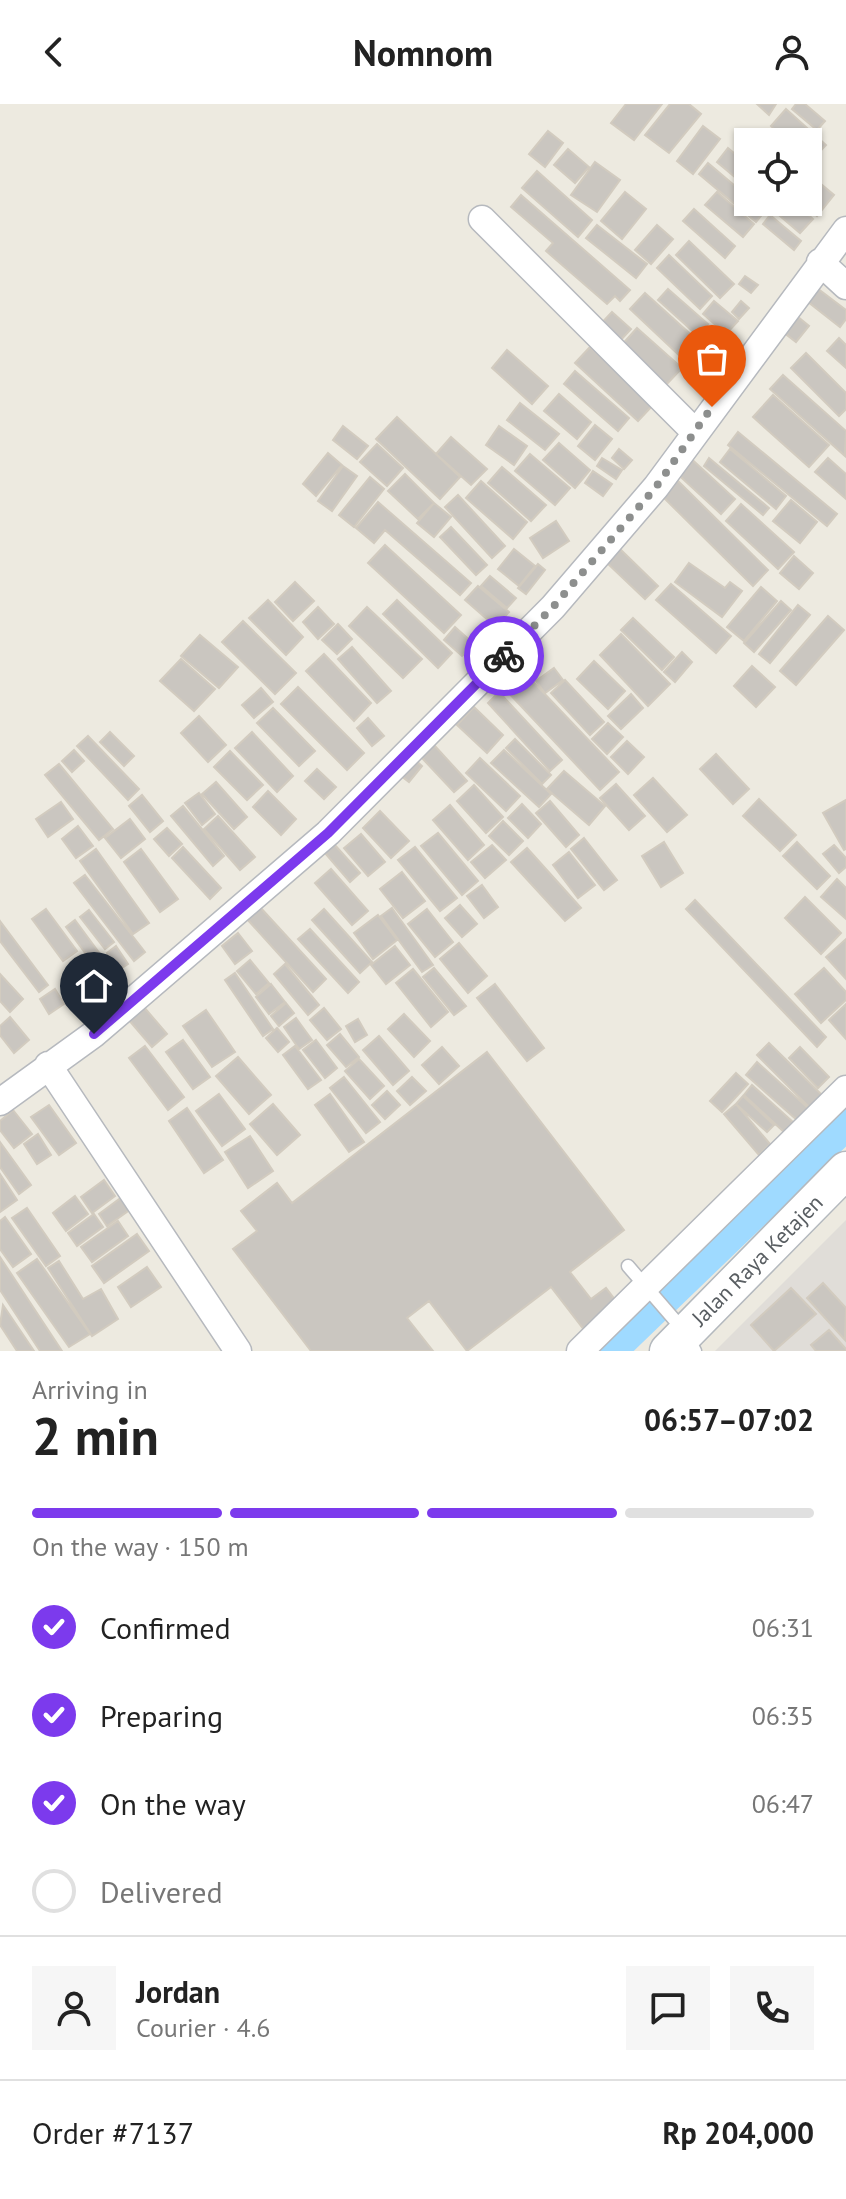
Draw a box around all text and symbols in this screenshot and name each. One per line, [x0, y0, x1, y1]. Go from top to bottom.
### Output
text: Nomnom [353, 29, 493, 76]
icon: back [32, 30, 76, 74]
icon: person [770, 30, 814, 74]
map controls [734, 128, 822, 216]
button: locate [734, 128, 822, 216]
pin [678, 325, 746, 407]
icon: bag [690, 337, 734, 381]
courier [464, 616, 544, 696]
icon: bike [482, 634, 526, 678]
pin [60, 952, 128, 1034]
icon: home [72, 964, 116, 1008]
street label: Jalan Raya Ketajen [685, 1188, 829, 1332]
text: Arriving in [32, 1373, 148, 1406]
text: 06:57–07:02 [644, 1400, 814, 1439]
text: 2 min [32, 1402, 159, 1469]
text: On the way · 150 m [32, 1530, 249, 1563]
icon: check [32, 1605, 76, 1649]
text: Confirmed [100, 1608, 231, 1647]
text: 06:31 [752, 1611, 814, 1644]
icon: check [32, 1693, 76, 1737]
text: Preparing [100, 1696, 223, 1735]
text: 06:35 [752, 1699, 814, 1732]
icon: check [32, 1781, 76, 1825]
text: On the way [100, 1784, 246, 1823]
text: 06:47 [752, 1787, 814, 1820]
text: Delivered [100, 1872, 223, 1911]
button: person [32, 1966, 116, 2050]
button: chat [626, 1966, 710, 2050]
button: phone [730, 1966, 814, 2050]
text: Jordan [136, 1972, 220, 2011]
text: Courier · 4.6 [136, 2011, 270, 2044]
text: Order #7137 [32, 2113, 194, 2152]
text: Rp 204,000 [663, 2113, 814, 2152]

